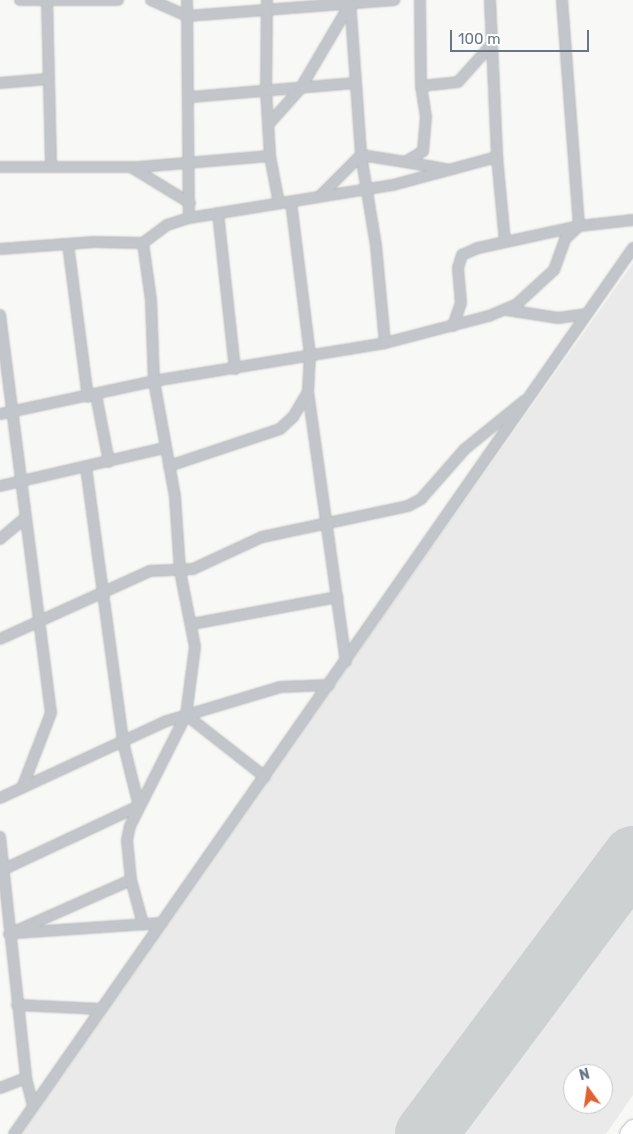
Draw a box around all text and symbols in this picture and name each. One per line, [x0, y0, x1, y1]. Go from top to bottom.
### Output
scale bar [453, 20, 592, 52]
text: 100 m [458, 30, 500, 48]
north arrow [563, 1064, 613, 1114]
text: N [578, 1065, 591, 1084]

